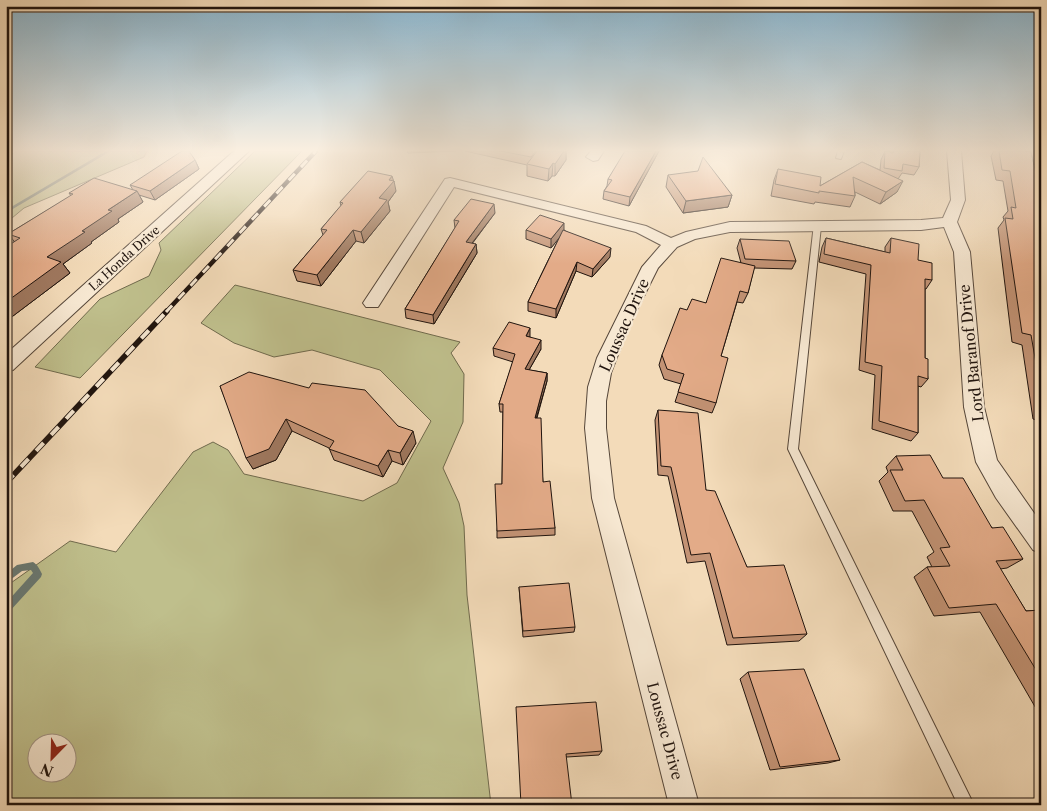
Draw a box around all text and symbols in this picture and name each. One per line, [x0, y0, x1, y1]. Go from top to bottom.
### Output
street label: La Honda Drive [86, 222, 163, 294]
street label: Loussac Drive [595, 275, 653, 375]
street label: Lord Baranof Drive [954, 284, 988, 422]
street label: Loussac Drive [643, 680, 687, 782]
north arrow [28, 734, 78, 784]
text: N [38, 759, 56, 781]

